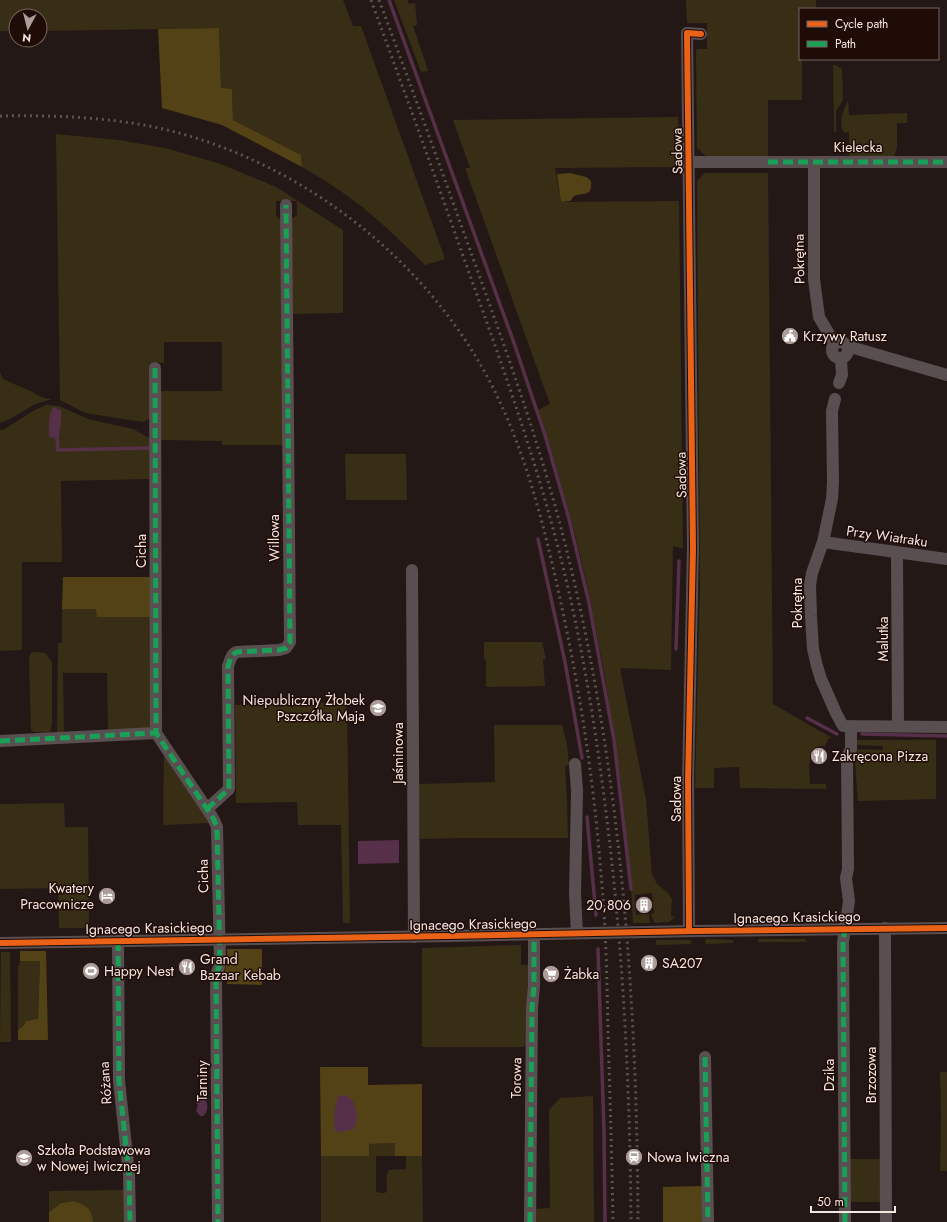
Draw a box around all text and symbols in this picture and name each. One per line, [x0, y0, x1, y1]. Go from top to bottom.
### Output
north arrow [8, 8, 48, 48]
legend [799, 8, 939, 60]
text: Cycle path [835, 15, 888, 33]
text: N [21, 29, 32, 46]
text: Path [835, 35, 856, 53]
street label: Sadowa [667, 128, 687, 174]
street label: Kielecka [834, 137, 882, 157]
street label: Pokrętna [789, 234, 809, 284]
public building icon: Krzywy Ratusz [780, 326, 800, 346]
place label: Krzywy Ratusz [803, 326, 888, 346]
street label: Sadowa [671, 452, 691, 498]
street label: Willowa [264, 514, 284, 562]
street label: Przy Wiatraku [845, 520, 929, 552]
street label: Cicha [131, 534, 151, 568]
street label: Pokrętna [787, 578, 807, 628]
street label: Malutka [873, 617, 893, 661]
place label: Niepubliczny Żłobek Pszczółka Maja [243, 690, 366, 726]
school or university icon: Niepubliczny Żłobek Pszczółka Maja [368, 698, 388, 718]
street label: Jaśminowa [388, 722, 408, 786]
restaurant icon: Zakręcona Pizza [809, 746, 829, 766]
place label: Zakręcona Pizza [832, 746, 928, 766]
street label: Sadowa [666, 776, 686, 822]
street label: Cicha [193, 859, 213, 893]
place label: Kwatery Pracownicze [20, 878, 95, 914]
hotel icon: Kwatery Pracownicze [97, 886, 117, 906]
place label: 20,806 [586, 895, 631, 915]
building icon: 20,806 [634, 895, 654, 915]
street label: Ignacego Krasickiego [733, 906, 861, 928]
street label: Ignacego Krasickiego [409, 913, 537, 935]
street label: Ignacego Krasickiego [85, 917, 213, 939]
place label: Grand Bazaar Kebab [200, 949, 281, 985]
building icon: SA207 [639, 953, 659, 973]
place label: SA207 [662, 953, 703, 973]
restaurant icon: Grand Bazaar Kebab [177, 957, 197, 977]
sports icon: Happy Nest [81, 961, 101, 981]
place label: Happy Nest [104, 961, 175, 981]
supermarket icon: Żabka [541, 964, 561, 984]
place label: Żabka [564, 964, 599, 984]
street label: Brzozowa [861, 1047, 881, 1103]
street label: Torowa [506, 1057, 526, 1099]
street label: Dzika [819, 1059, 839, 1091]
street label: Tarniny [192, 1060, 212, 1102]
street label: Różana [94, 1061, 116, 1105]
place label: Szkoła Podstawowa w Nowej Iwicznej [37, 1140, 150, 1176]
station icon: Nowa Iwiczna [624, 1147, 644, 1167]
place label: Nowa Iwiczna [647, 1147, 730, 1167]
school or university icon: Szkoła Podstawowa w Nowej Iwicznej [14, 1148, 34, 1168]
scale bar [811, 1188, 895, 1214]
text: 50 m [817, 1193, 844, 1211]

